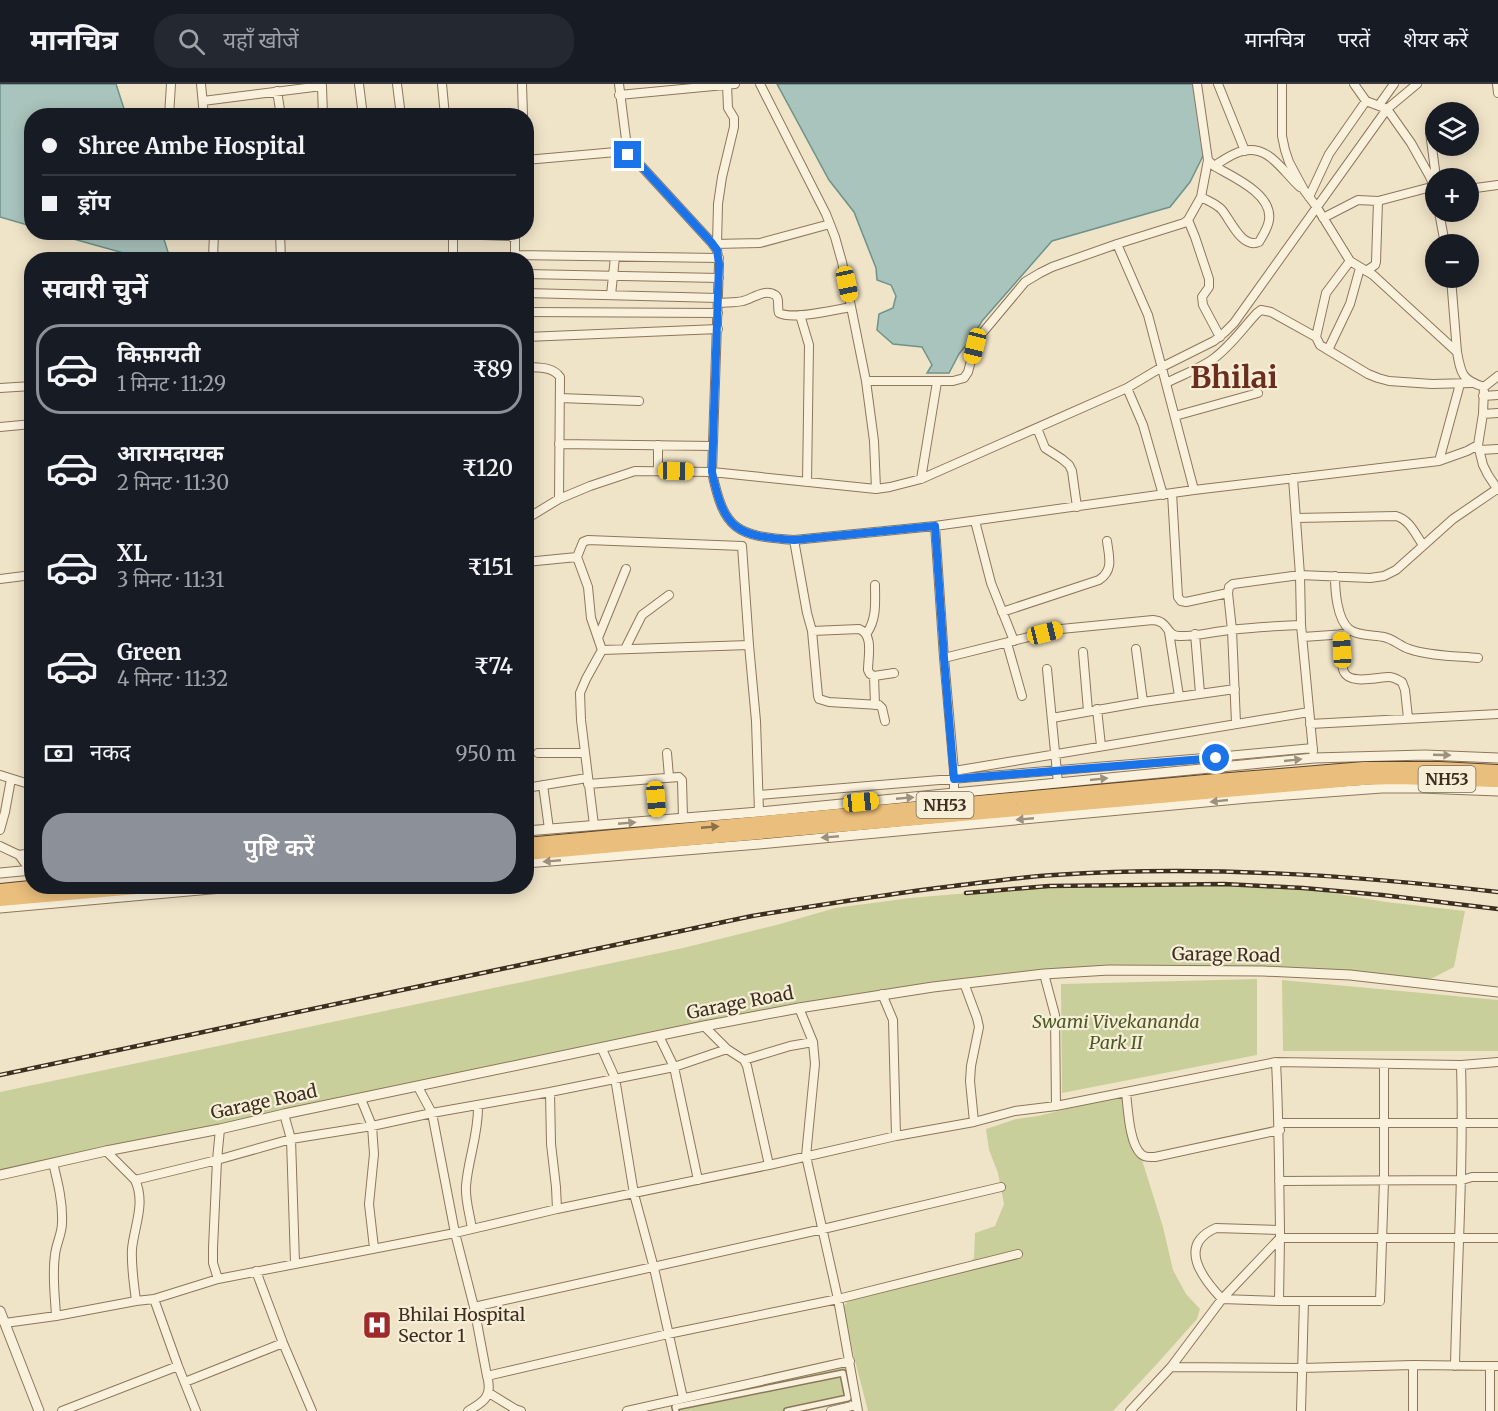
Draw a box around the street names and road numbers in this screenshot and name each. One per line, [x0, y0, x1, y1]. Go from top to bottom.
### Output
road number: NH53 [1418, 766, 1476, 792]
road number: NH53 [916, 792, 974, 818]
street label: Garage Road [1172, 942, 1281, 967]
street label: Garage Road [685, 981, 795, 1024]
street label: Garage Road [209, 1079, 319, 1124]

